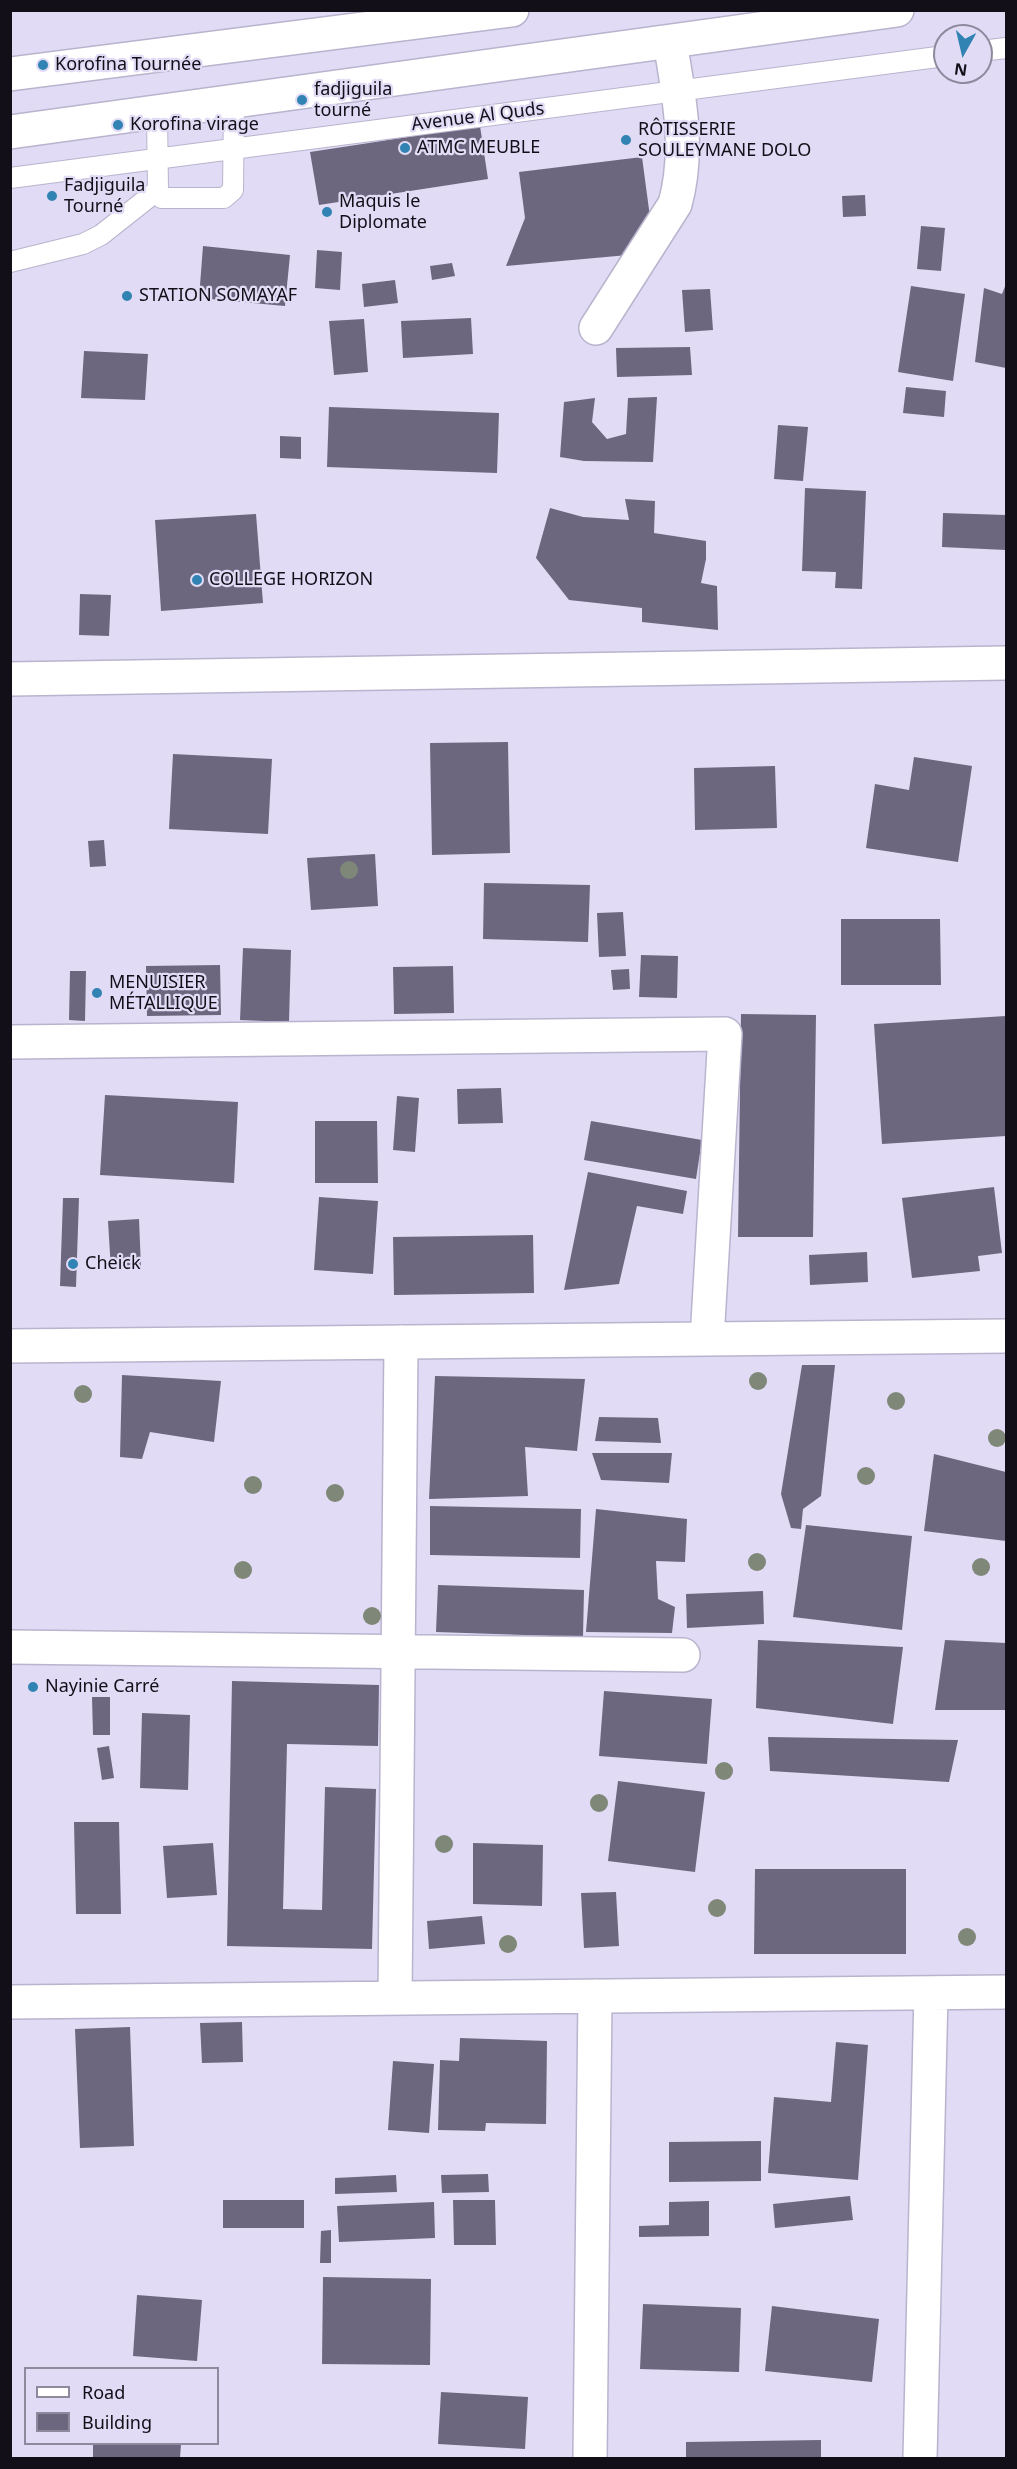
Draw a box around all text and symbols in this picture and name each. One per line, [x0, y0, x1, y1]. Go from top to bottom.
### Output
north arrow [933, 24, 993, 84]
place label: Korofina Tournée [55, 54, 201, 76]
marker: Korofina Tournée [36, 58, 50, 72]
text: N [953, 58, 969, 82]
place label: fadjiguila tourné [314, 79, 392, 122]
marker: fadjiguila tourné [295, 93, 309, 107]
street label: Avenue Al Quds [410, 98, 546, 136]
place label: Korofina virage [130, 114, 259, 136]
marker: Korofina virage [111, 118, 125, 132]
place label: RÔTISSERIE SOULEYMANE DOLO [638, 119, 811, 162]
marker: RÔTISSERIE SOULEYMANE DOLO [619, 133, 633, 147]
place label: ATMC MEUBLE [417, 137, 540, 159]
marker: ATMC MEUBLE [398, 141, 412, 155]
place label: Fadjiguila Tourné [64, 175, 145, 218]
marker: Fadjiguila Tourné [45, 189, 59, 203]
place label: Maquis le Diplomate [339, 191, 427, 234]
marker: Maquis le Diplomate [320, 205, 334, 219]
place label: STATION SOMAYAF [139, 285, 297, 307]
marker: STATION SOMAYAF [120, 289, 134, 303]
place label: COLLEGE HORIZON [209, 569, 373, 591]
marker: COLLEGE HORIZON [190, 573, 204, 587]
place label: MENUISIER MÉTALLIQUE [109, 972, 218, 1014]
marker: MENUISIER MÉTALLIQUE [90, 986, 104, 1000]
place label: Cheick [85, 1253, 141, 1275]
marker: Cheick [66, 1257, 80, 1271]
place label: Nayinie Carré [45, 1676, 159, 1698]
marker: Nayinie Carré [26, 1680, 40, 1694]
legend [24, 2367, 219, 2445]
text: Road [82, 2380, 125, 2404]
text: Building [82, 2410, 152, 2434]

